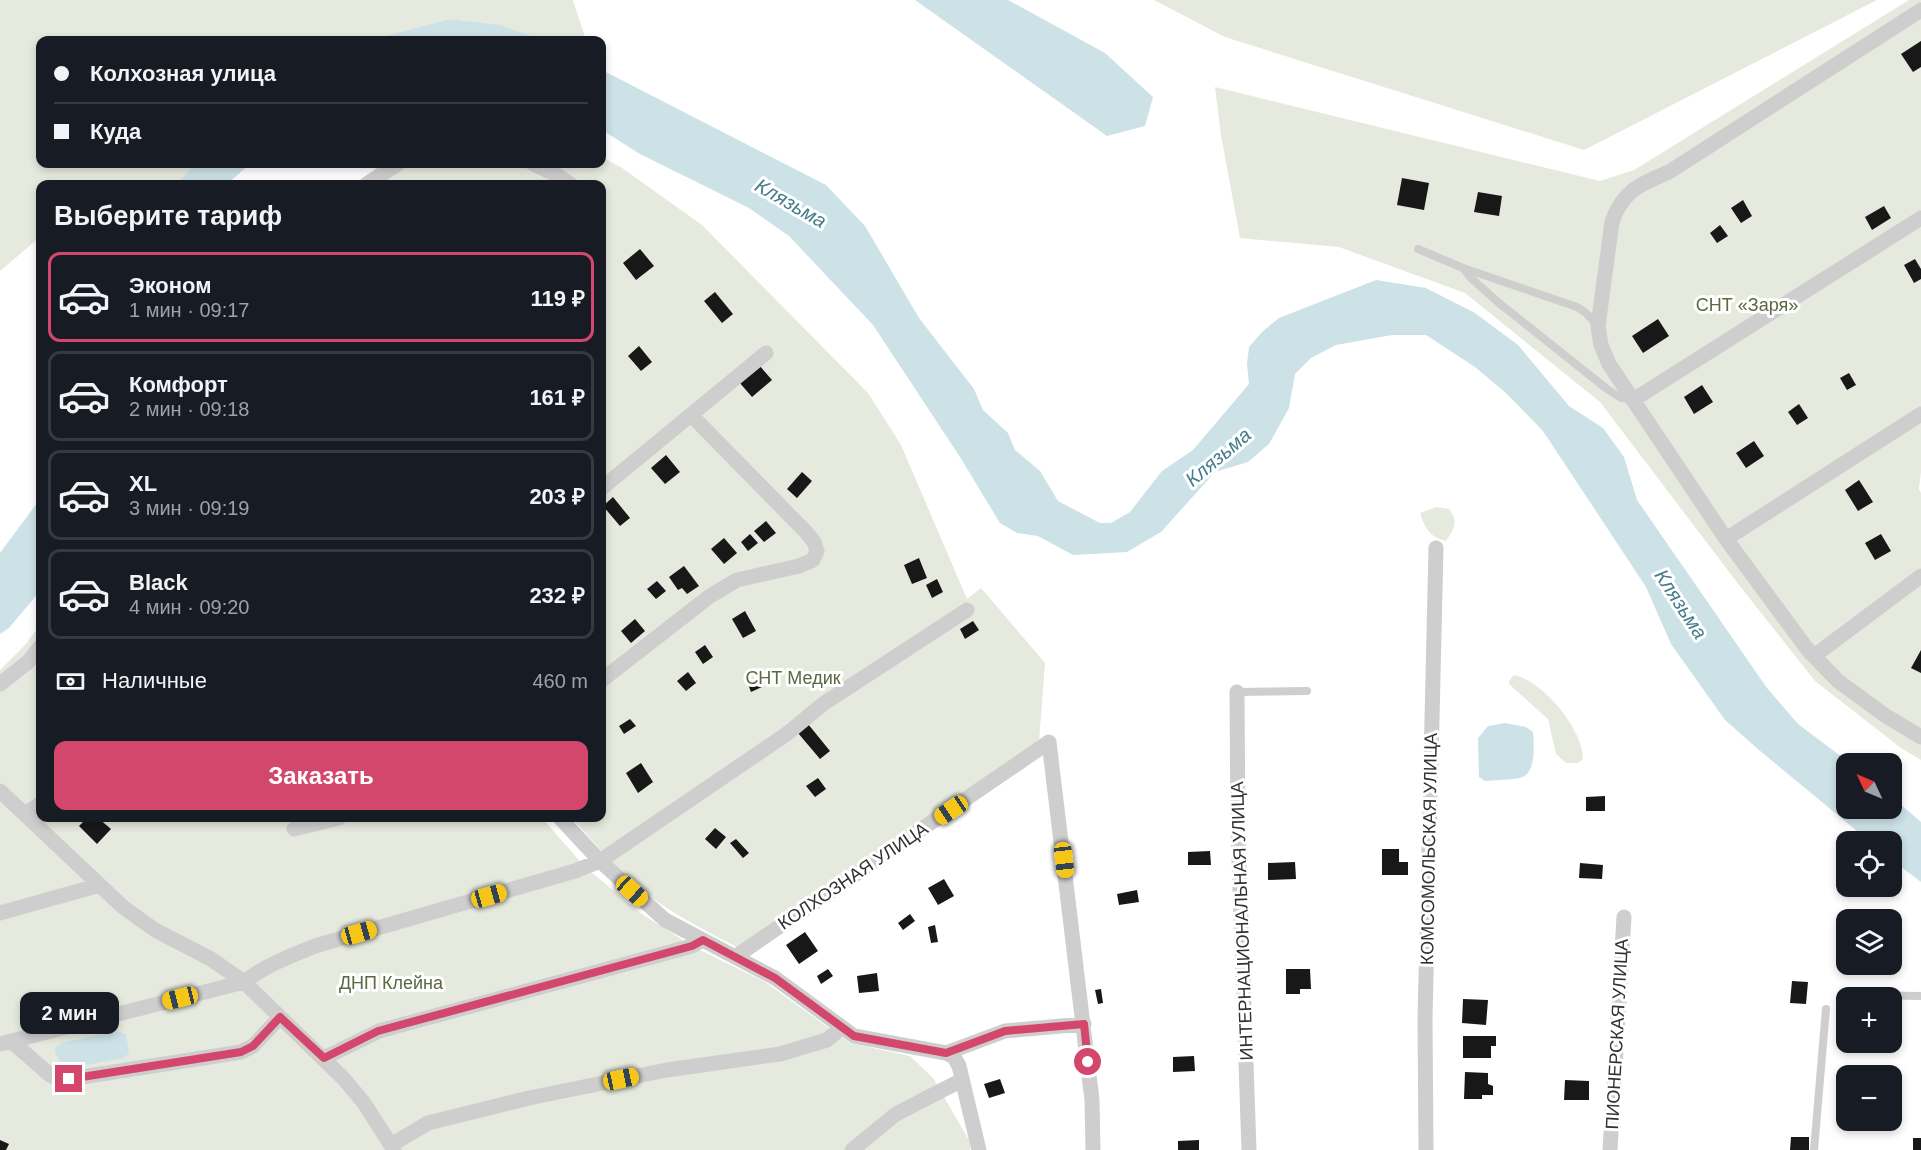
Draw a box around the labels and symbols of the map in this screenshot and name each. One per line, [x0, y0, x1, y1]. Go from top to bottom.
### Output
water label: Клязьма [752, 174, 830, 232]
park label: СНТ «Заря» [1696, 295, 1798, 315]
water label: Клязьма [1181, 423, 1255, 491]
water label: Клязьма [1650, 565, 1712, 643]
park label: СНТ Медик [745, 668, 841, 688]
street label: КОМСОМОЛЬСКАЯ УЛИЦА [1417, 733, 1441, 965]
north arrow [1836, 753, 1902, 819]
street label: ИНТЕРНАЦИОНАЛЬНАЯ УЛИЦА [1227, 781, 1257, 1061]
car [931, 792, 971, 828]
street label: КОЛХОЗНАЯ УЛИЦА [774, 818, 932, 934]
car [1053, 841, 1075, 879]
car [613, 872, 651, 910]
car [469, 882, 509, 910]
car [339, 919, 379, 947]
street label: ПИОНЕРСКАЯ УЛИЦА [1602, 938, 1632, 1130]
park label: ДНП Клейна [339, 973, 444, 993]
car [160, 985, 200, 1011]
callout: 2 мин [20, 992, 118, 1034]
route start [1074, 1048, 1101, 1075]
route end [55, 1065, 82, 1092]
car [602, 1066, 640, 1092]

